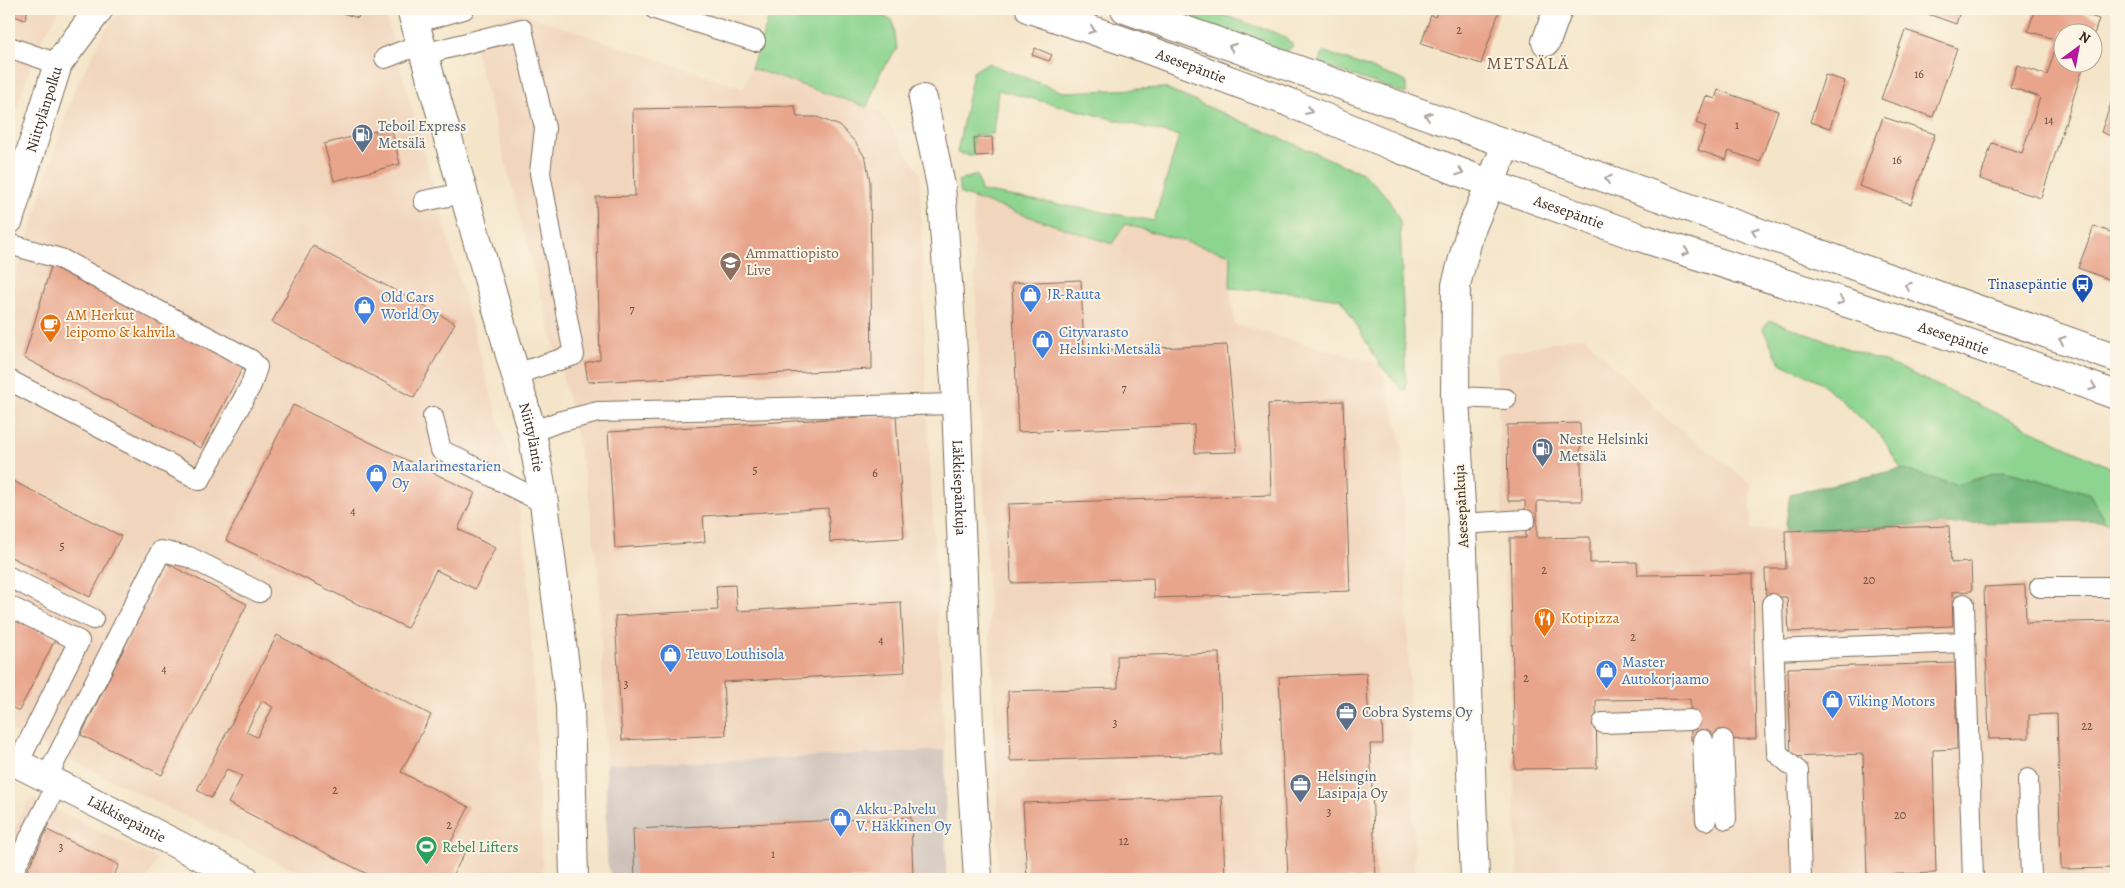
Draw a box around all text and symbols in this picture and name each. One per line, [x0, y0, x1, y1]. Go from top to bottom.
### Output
house number: 2 [1456, 22, 1462, 38]
north arrow [2052, 22, 2102, 72]
one-way arrow [1088, 24, 1096, 34]
text: N [2075, 27, 2094, 48]
street label: Asesepäntie [1152, 43, 1229, 88]
one-way arrow [1228, 43, 1237, 53]
district label: METSÄLÄ [1487, 51, 1569, 75]
street label: Niittylänpolku [21, 63, 67, 155]
house number: 16 [1914, 66, 1924, 82]
one-way arrow [1304, 105, 1313, 116]
one-way arrow [1424, 112, 1433, 122]
house number: 14 [2044, 112, 2054, 128]
place label: Teboil Express Metsälä [378, 116, 466, 153]
house number: 1 [1735, 117, 1739, 133]
fuel station icon: Teboil Express Metsälä [350, 123, 374, 154]
house number: 16 [1892, 152, 1902, 168]
one-way arrow [1455, 166, 1463, 176]
one-way arrow [1604, 175, 1613, 185]
street label: Asesepäntie [1530, 190, 1607, 234]
one-way arrow [1751, 227, 1760, 237]
place label: Ammattiopisto Live [745, 243, 839, 280]
one-way arrow [1681, 246, 1689, 256]
school or university icon: Ammattiopisto Live [718, 250, 742, 281]
bus stop icon: Tinasepäntie [2071, 272, 2095, 303]
place label: Tinasepäntie [1988, 274, 2067, 294]
shop icon: JR-Rauta [1019, 282, 1043, 313]
one-way arrow [1904, 282, 1913, 292]
place label: JR-Rauta [1047, 284, 1101, 304]
place label: Old Cars World Oy [380, 287, 439, 324]
shop icon: Old Cars World Oy [353, 294, 377, 325]
one-way arrow [1836, 295, 1844, 305]
house number: 7 [629, 301, 635, 317]
place label: AM Herkut leipomo & kahvila [65, 305, 176, 342]
cafe icon: AM Herkut leipomo & kahvila [38, 312, 62, 343]
street label: Asesepäntie [1915, 316, 1992, 359]
place label: Cityvarasto Helsinki Metsälä [1059, 322, 1161, 359]
shop icon: Cityvarasto Helsinki Metsälä [1031, 329, 1055, 360]
one-way arrow [2058, 335, 2066, 345]
house number: 7 [1121, 380, 1127, 396]
one-way arrow [2089, 381, 2097, 391]
street label: Niittyläntie [514, 400, 549, 474]
place label: Neste Helsinki Metsälä [1559, 429, 1648, 466]
fuel station icon: Neste Helsinki Metsälä [1531, 436, 1555, 467]
street label: Läkkisepänkuja [947, 439, 971, 536]
place label: Maalarimestarien Oy [392, 456, 501, 493]
house number: 5 [752, 462, 758, 478]
shop icon: Maalarimestarien Oy [364, 463, 388, 494]
street label: Asesepänkuja [1449, 464, 1473, 549]
house number: 6 [872, 465, 878, 481]
house number: 4 [350, 503, 356, 519]
house number: 5 [59, 538, 65, 554]
house number: 2 [1541, 562, 1547, 578]
house number: 20 [1863, 572, 1875, 588]
restaurant icon: Kotipizza [1533, 606, 1557, 637]
place label: Kotipizza [1561, 608, 1620, 628]
house number: 2 [1630, 629, 1636, 645]
house number: 4 [878, 632, 884, 648]
shop icon: Teuvo Louhisola [658, 642, 682, 673]
place label: Teuvo Louhisola [686, 644, 785, 664]
place label: Master Autokorjaamo [1621, 652, 1709, 689]
shop icon: Master Autokorjaamo [1594, 659, 1618, 690]
house number: 4 [161, 661, 167, 677]
house number: 2 [1523, 670, 1529, 686]
house number: 3 [624, 676, 629, 692]
shop icon: Viking Motors [1820, 689, 1844, 720]
place label: Viking Motors [1847, 691, 1935, 711]
office icon: Cobra Systems Oy [1334, 700, 1358, 731]
place label: Cobra Systems Oy [1362, 702, 1473, 722]
house number: 3 [1113, 715, 1118, 731]
house number: 22 [2081, 718, 2093, 734]
place label: Helsingin Lasipaja Oy [1317, 766, 1388, 803]
office icon: Helsingin Lasipaja Oy [1289, 773, 1313, 804]
house number: 2 [332, 782, 338, 798]
street label: Läkkisepäntie [84, 791, 170, 847]
place label: Akku-Palvelu V. Häkkinen Oy [855, 799, 952, 836]
house number: 3 [1327, 804, 1332, 820]
shop icon: Akku-Palvelu V. Häkkinen Oy [828, 806, 852, 837]
house number: 20 [1894, 807, 1906, 823]
house number: 2 [446, 817, 452, 833]
house number: 12 [1119, 833, 1129, 849]
sports icon: Rebel Lifters [414, 835, 438, 866]
place label: Rebel Lifters [442, 837, 519, 857]
house number: 3 [59, 839, 64, 855]
house number: 1 [771, 846, 775, 862]

